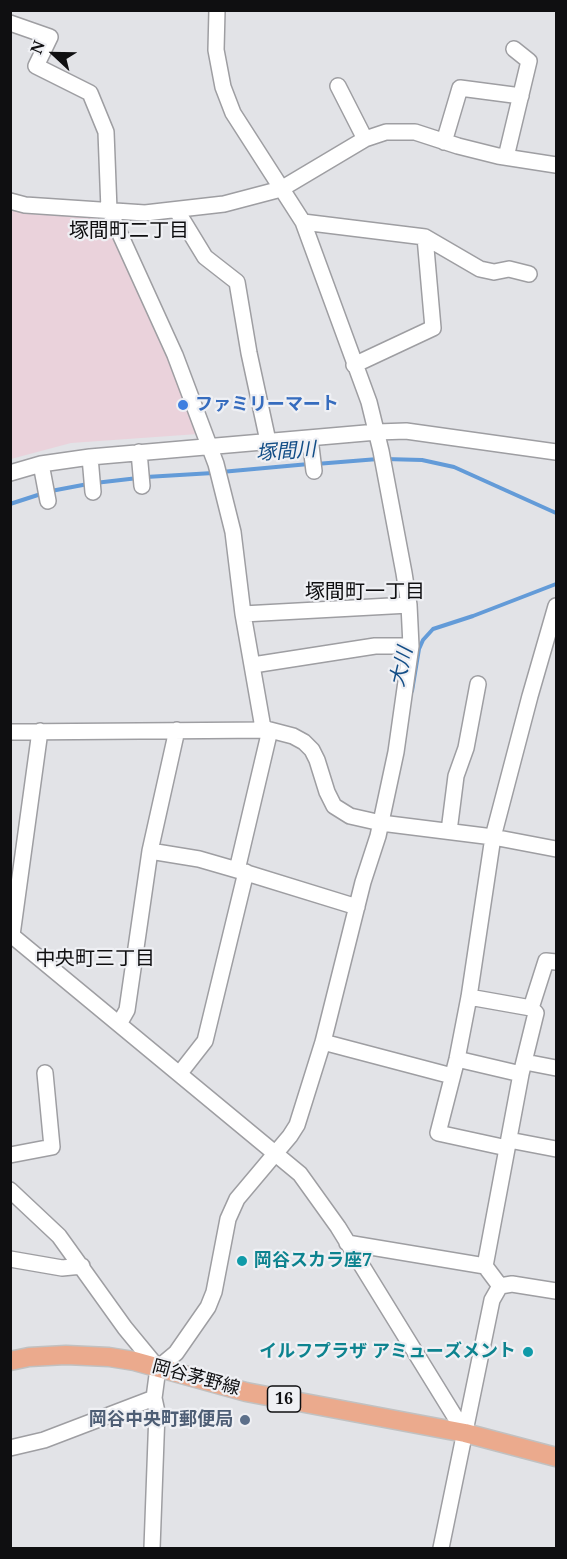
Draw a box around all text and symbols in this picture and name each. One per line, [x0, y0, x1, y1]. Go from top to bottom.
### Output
north arrow [24, 24, 84, 84]
text: N [25, 37, 50, 57]
district label: 塚間町二丁目 [69, 219, 189, 243]
place label: ファミリーマート [195, 394, 339, 416]
marker: ファミリーマート [176, 398, 190, 412]
water label: 塚間川 [255, 438, 317, 466]
district label: 塚間町一丁目 [305, 580, 425, 604]
water label: 大川 [386, 645, 418, 689]
district label: 中央町三丁目 [35, 947, 155, 971]
place label: 岡谷スカラ座7 [254, 1250, 372, 1272]
marker: 岡谷スカラ座7 [235, 1254, 249, 1268]
place label: イルフプラザ アミューズメント [259, 1341, 516, 1363]
marker: イルフプラザ アミューズメント [521, 1345, 535, 1359]
street label: 岡谷茅野線 [150, 1356, 242, 1400]
road number: 16 [268, 1386, 300, 1412]
place label: 岡谷中央町郵便局 [89, 1409, 233, 1431]
marker: 岡谷中央町郵便局 [238, 1413, 252, 1427]

